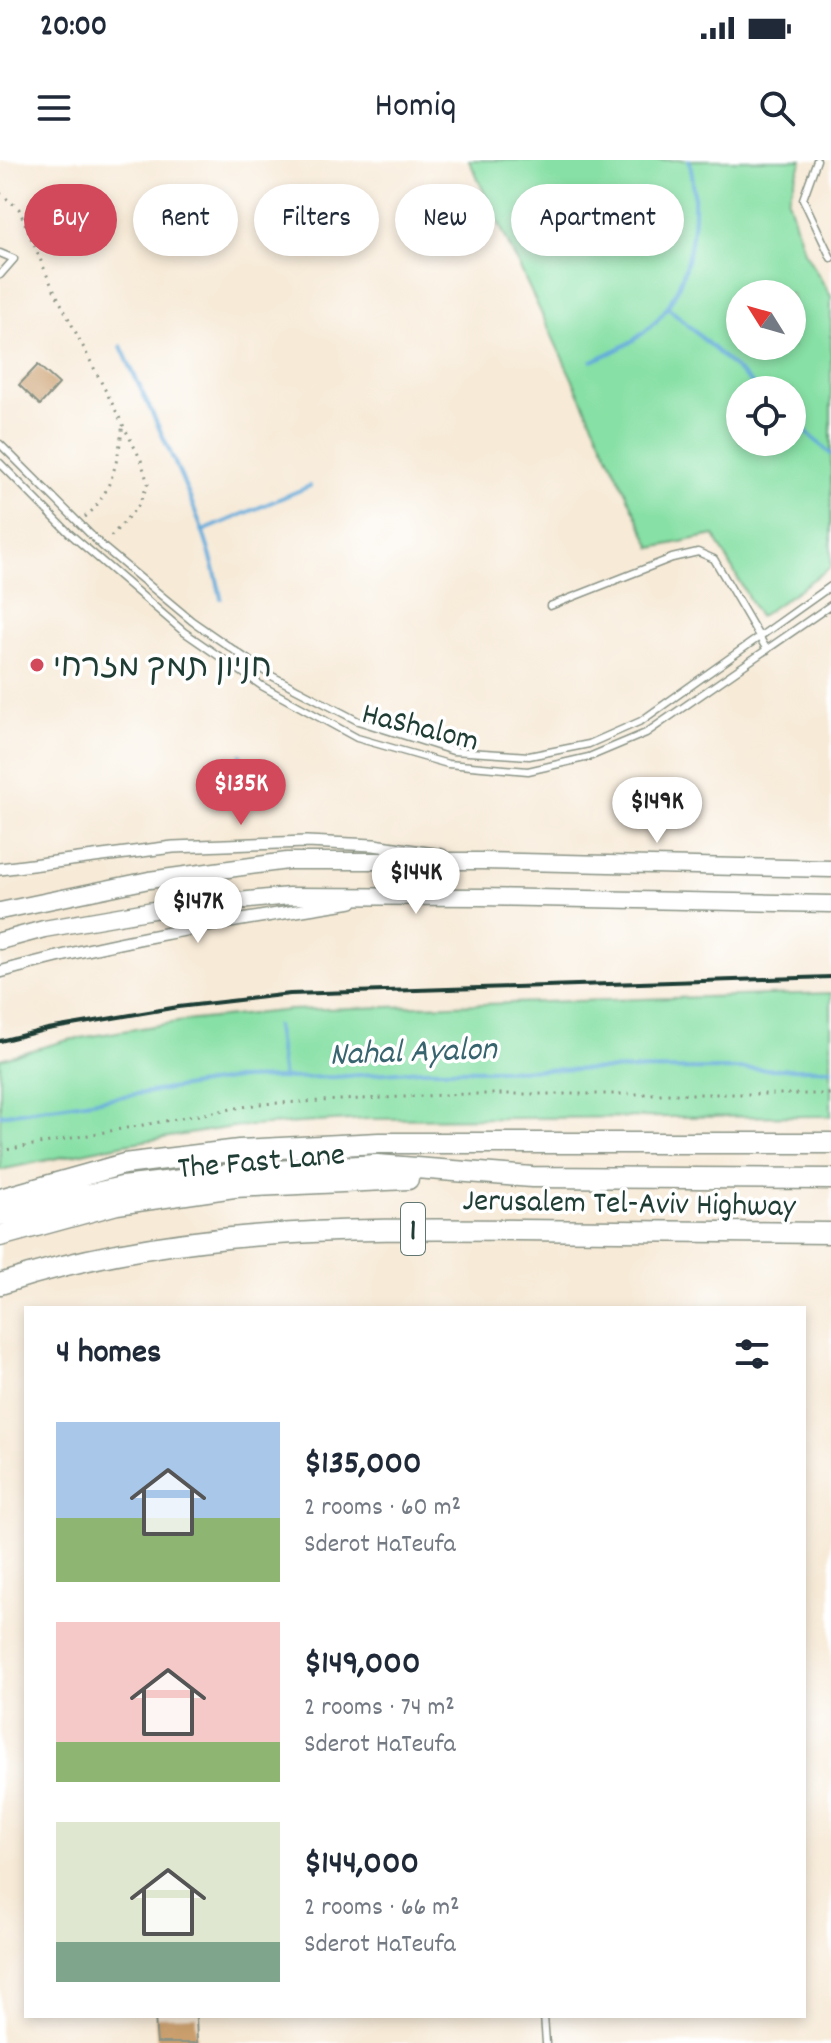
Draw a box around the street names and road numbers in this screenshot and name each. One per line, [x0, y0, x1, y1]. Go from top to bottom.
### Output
street label: HaShalom [356, 693, 483, 767]
street label: The Fast Lane [176, 1134, 347, 1194]
street label: Jerusalem Tel-Aviv Highway [462, 1180, 797, 1232]
road number: 1 [401, 1203, 425, 1255]

